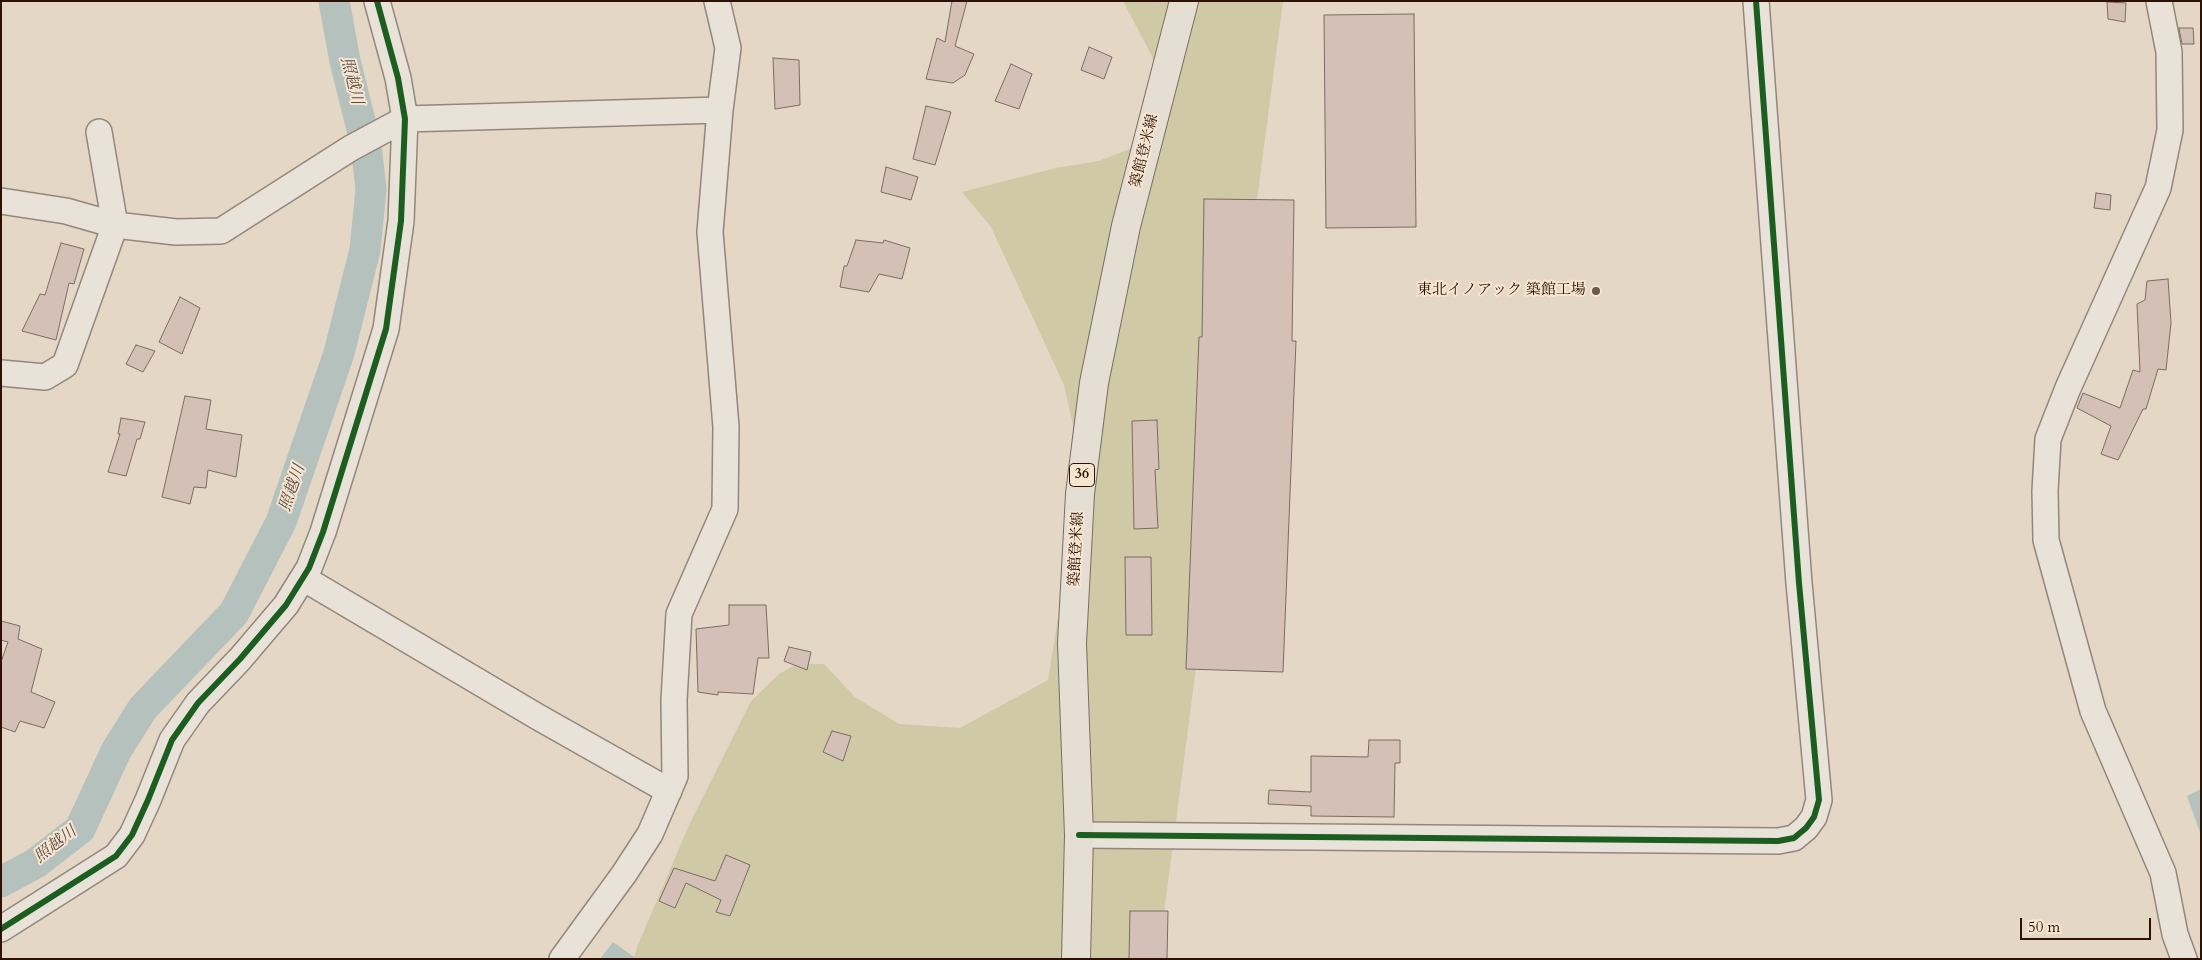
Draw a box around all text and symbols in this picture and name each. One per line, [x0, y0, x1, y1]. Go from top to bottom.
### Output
water label: 照越川 [336, 55, 366, 107]
street label: 築館登米線 [1127, 112, 1163, 190]
place label: 東北イノアック 築館工場 [1417, 282, 1586, 300]
marker: 東北イノアック 築館工場 [1590, 285, 1602, 297]
water label: 照越川 [276, 462, 310, 514]
road number: 36 [1070, 464, 1094, 486]
street label: 築館登米線 [1066, 511, 1088, 587]
water label: 照越川 [31, 823, 81, 867]
scale bar [2022, 908, 2153, 940]
text: 50 m [2028, 917, 2060, 937]

